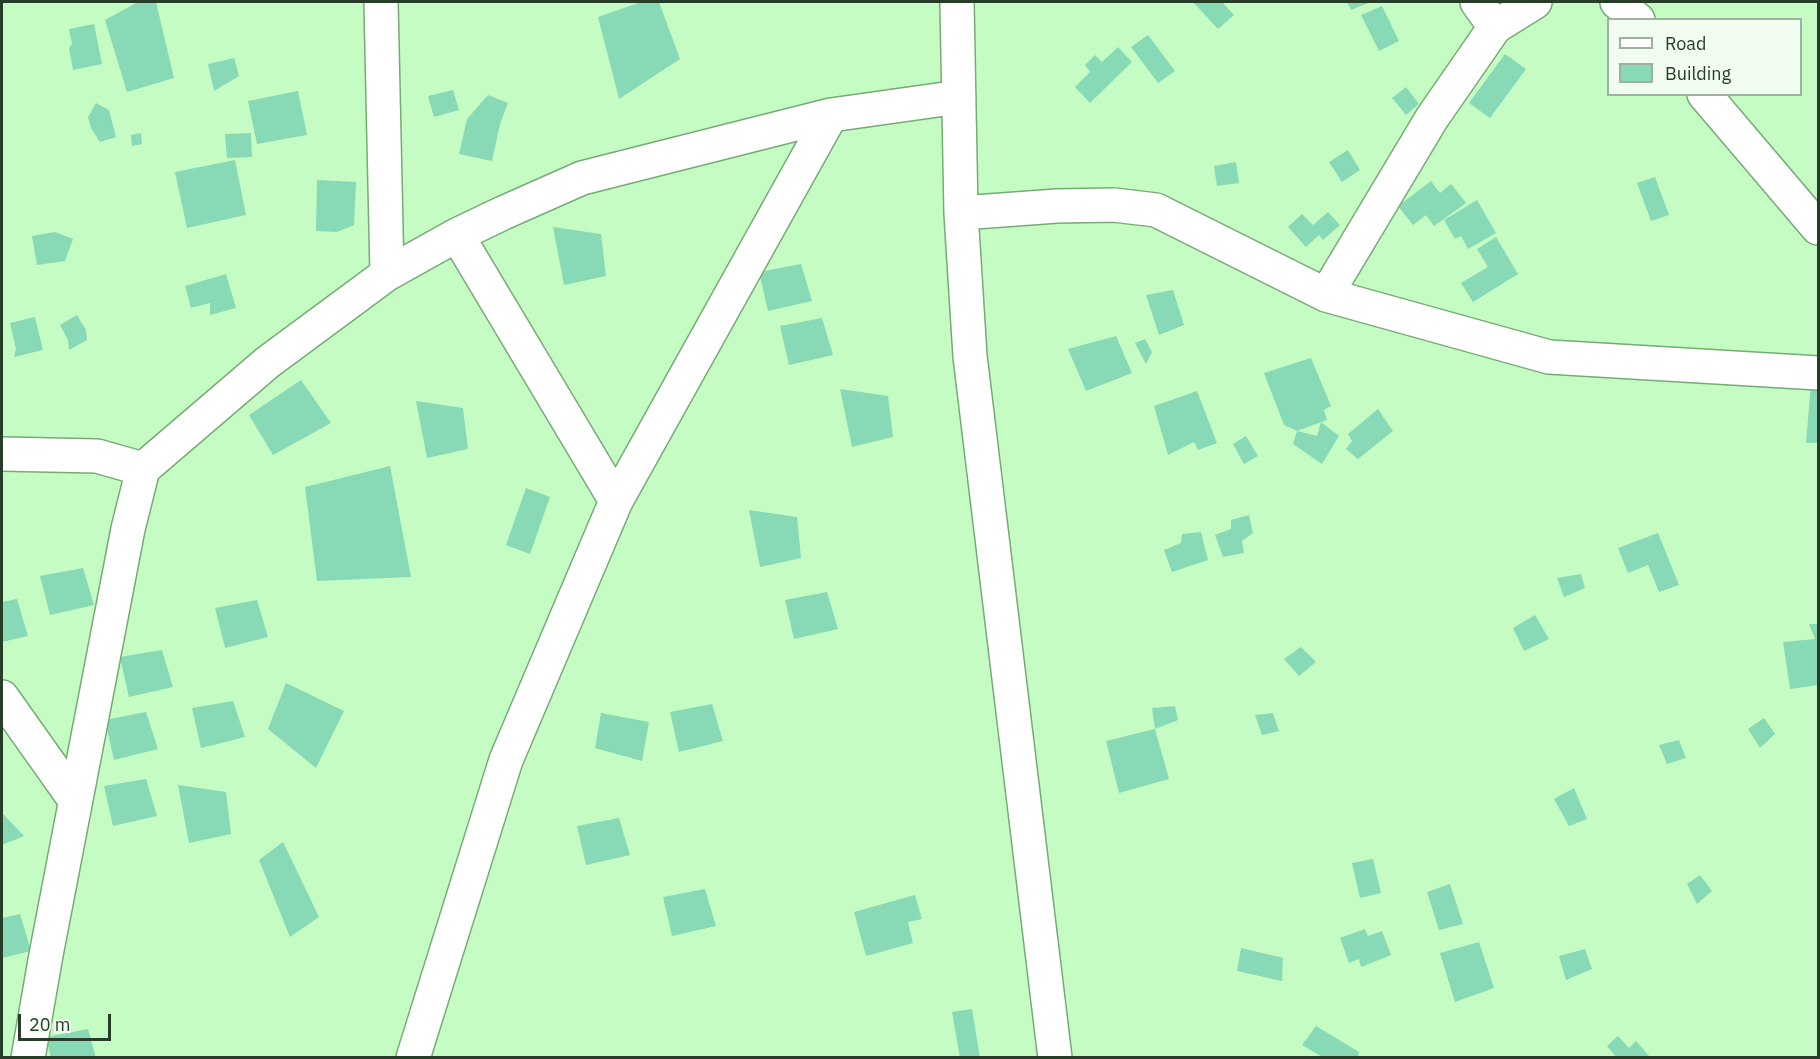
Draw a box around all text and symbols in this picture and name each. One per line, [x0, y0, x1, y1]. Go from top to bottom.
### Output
legend [1607, 18, 1802, 96]
text: Road [1665, 32, 1706, 55]
text: Building [1665, 62, 1731, 85]
scale bar [21, 1002, 114, 1040]
text: 20 m [29, 1013, 71, 1036]

